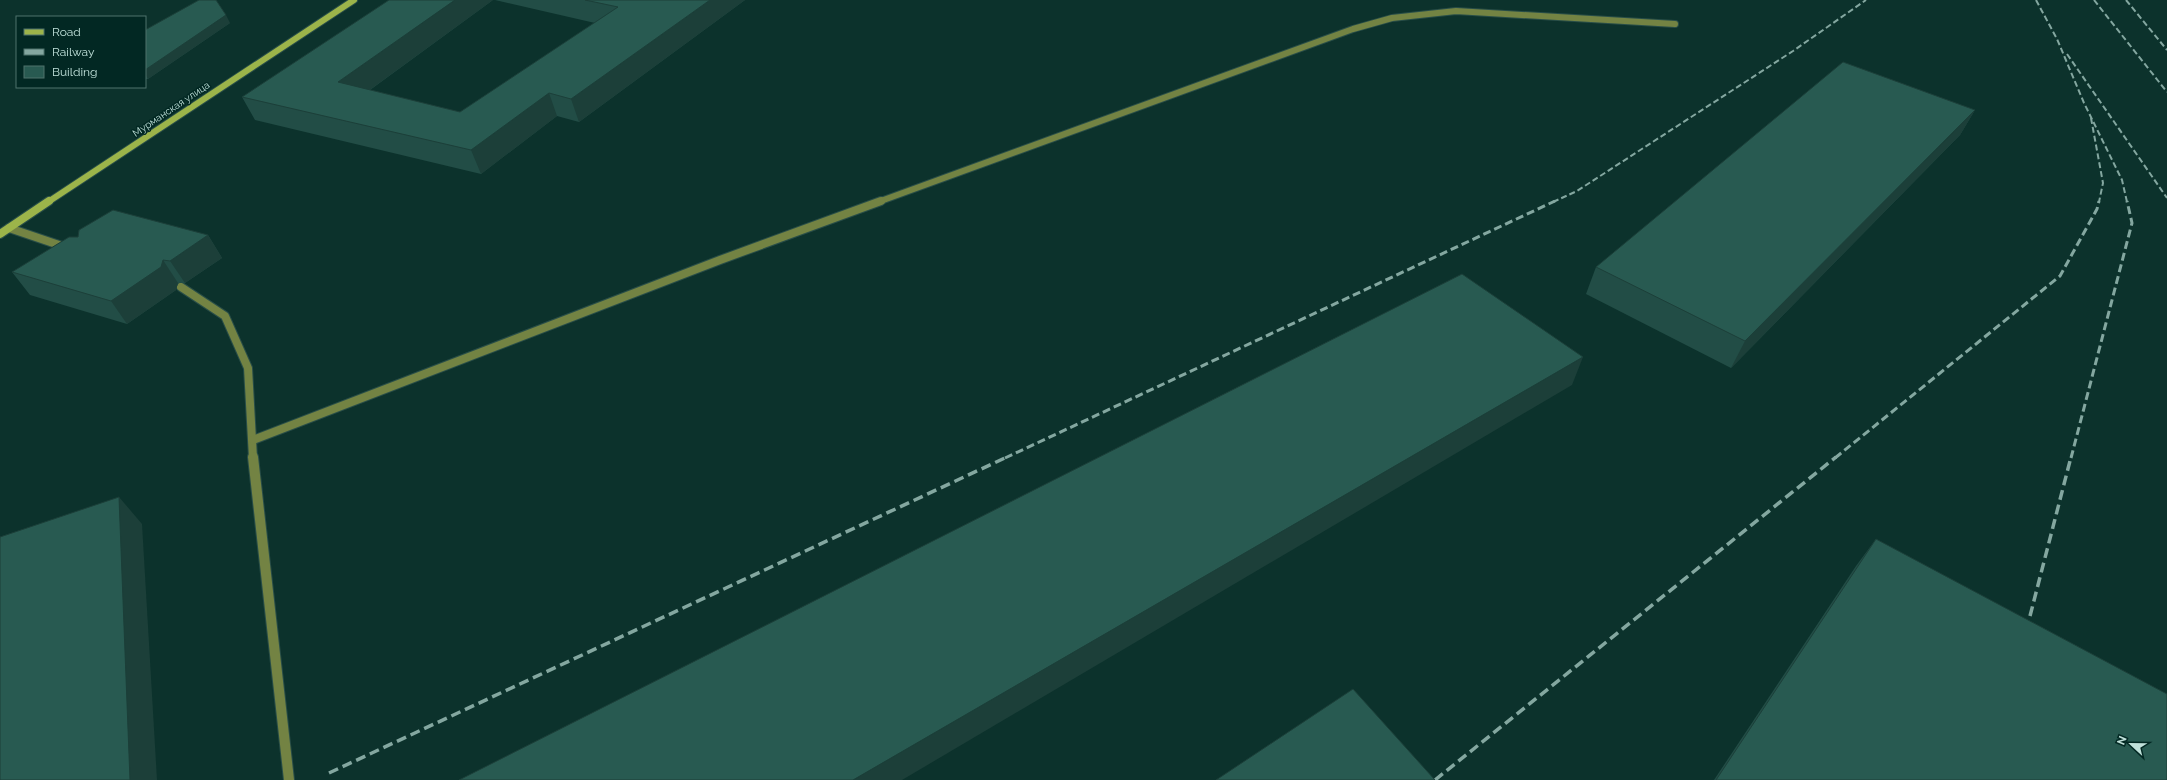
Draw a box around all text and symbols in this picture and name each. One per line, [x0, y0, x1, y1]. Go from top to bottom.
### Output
legend [16, 16, 146, 88]
text: Road [52, 25, 81, 39]
text: Railway [52, 45, 95, 59]
text: Building [52, 65, 98, 79]
street label: Мурманская улица [130, 79, 212, 139]
north arrow [2111, 724, 2151, 764]
text: N [2115, 734, 2130, 747]

